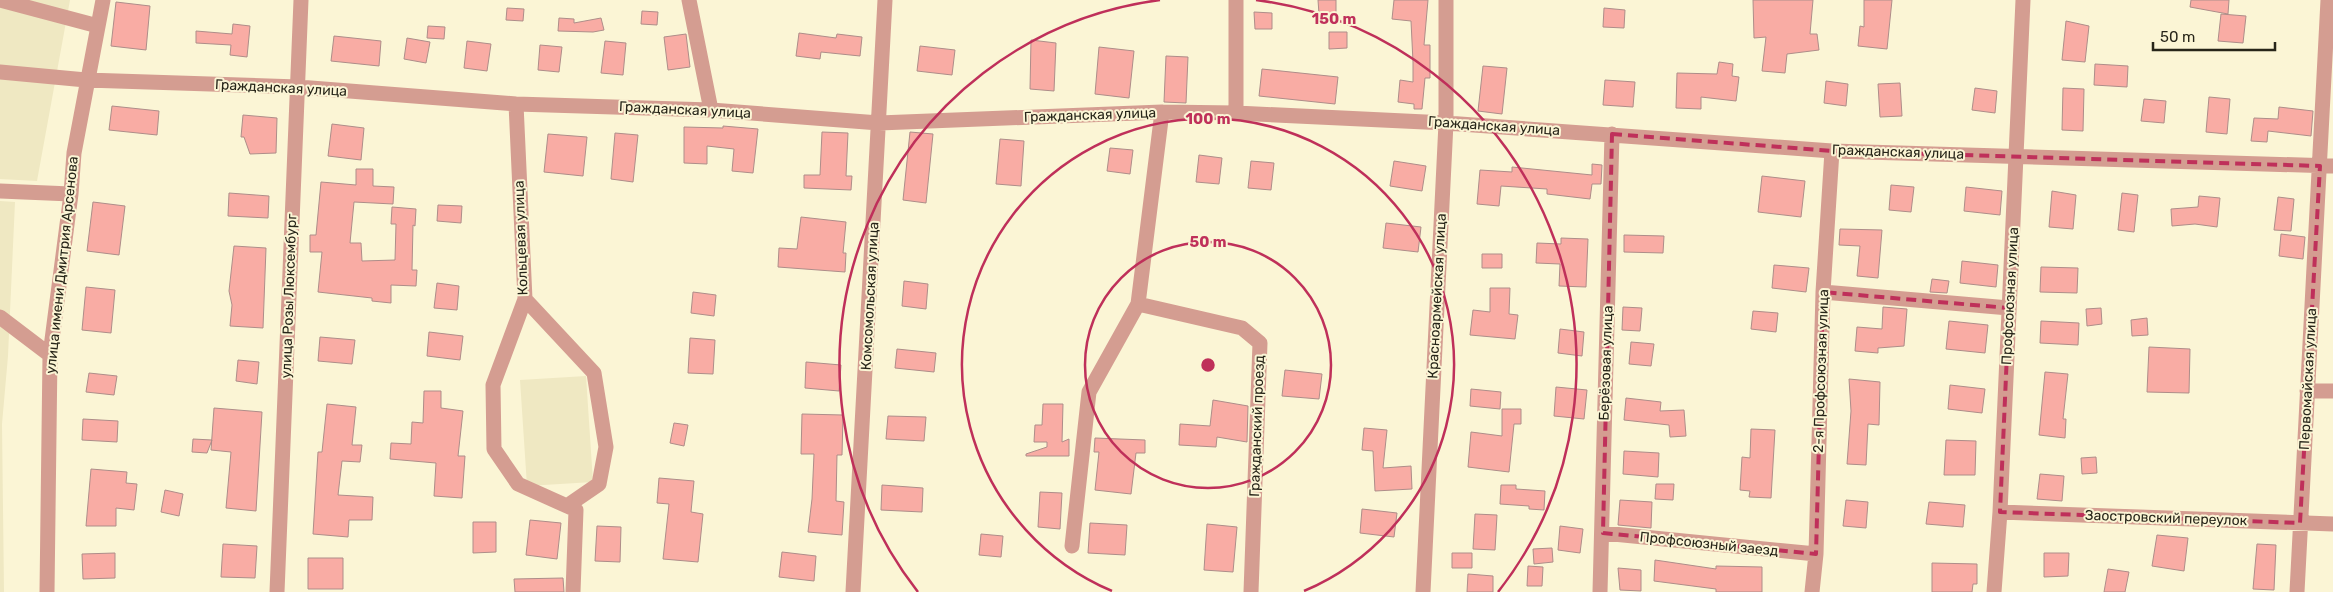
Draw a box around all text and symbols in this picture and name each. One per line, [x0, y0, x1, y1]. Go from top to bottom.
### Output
text: 150 m [1312, 10, 1356, 28]
scale bar [2153, 20, 2276, 52]
text: 50 m [2160, 28, 2195, 46]
street label: Гражданская улица [214, 76, 348, 100]
street label: Гражданская улица [618, 98, 752, 122]
street label: Гражданская улица [1024, 104, 1156, 126]
text: 100 m [1186, 110, 1230, 128]
street label: Гражданская улица [1427, 113, 1561, 139]
street label: Гражданская улица [1832, 141, 1964, 163]
street label: улица имени Дмитрия Арсенова [42, 155, 82, 375]
street label: Кольцевая улица [510, 180, 532, 296]
street label: улица Розы Люксембург [278, 213, 300, 379]
street label: Красноармейская улица [1424, 213, 1450, 379]
street label: Комсомольская улица [858, 221, 882, 371]
street label: Профсоюзная улица [1998, 227, 2022, 365]
text: 50 m [1190, 233, 1226, 251]
street label: 2-я Профсоюзная улица [1810, 289, 1832, 453]
street label: Берёзовая улица [1595, 305, 1617, 421]
street label: Первомайская улица [2296, 308, 2320, 450]
street label: Гражданский проезд [1246, 355, 1268, 497]
centre of rings [1199, 356, 1217, 374]
street label: Заостровский переулок [2085, 507, 2248, 529]
street label: Профсоюзный заезд [1639, 528, 1779, 560]

